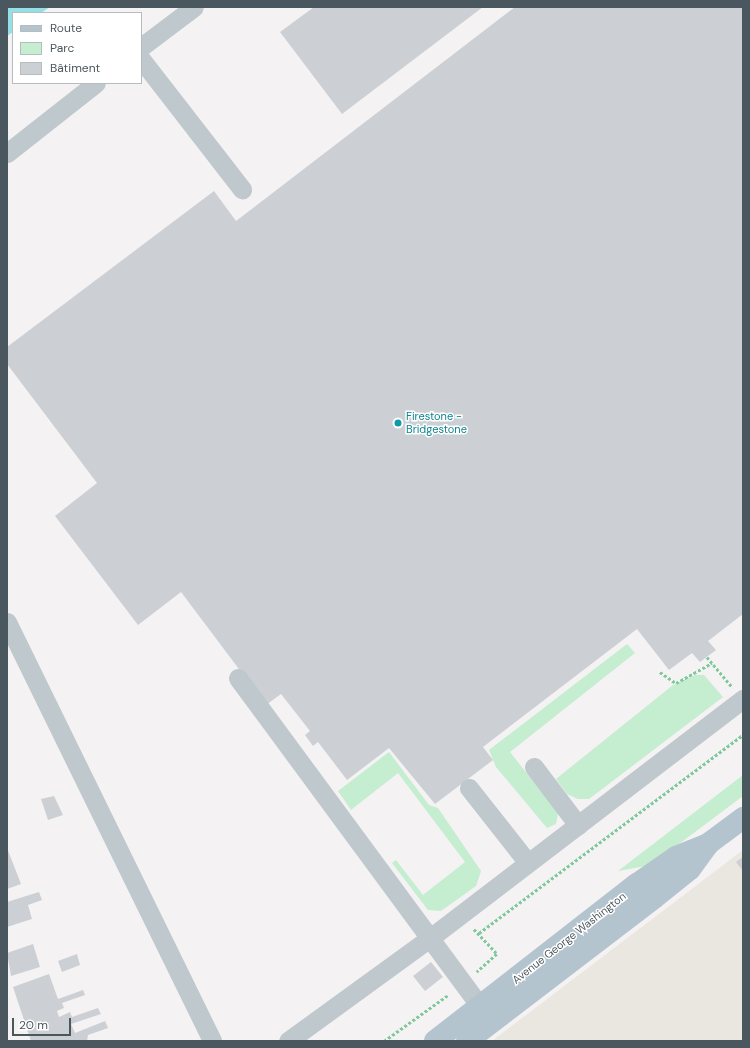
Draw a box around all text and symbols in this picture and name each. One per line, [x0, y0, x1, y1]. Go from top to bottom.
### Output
legend [12, 12, 142, 84]
text: Route [50, 20, 82, 36]
text: Parc [50, 40, 74, 56]
text: Bâtiment [50, 60, 100, 76]
place label: Firestone - Bridgestone [406, 410, 467, 436]
marker: Firestone - Bridgestone [393, 418, 403, 428]
street label: Avenue George Washington [510, 890, 628, 986]
scale bar [14, 1010, 73, 1036]
text: 20 m [19, 1017, 48, 1033]

